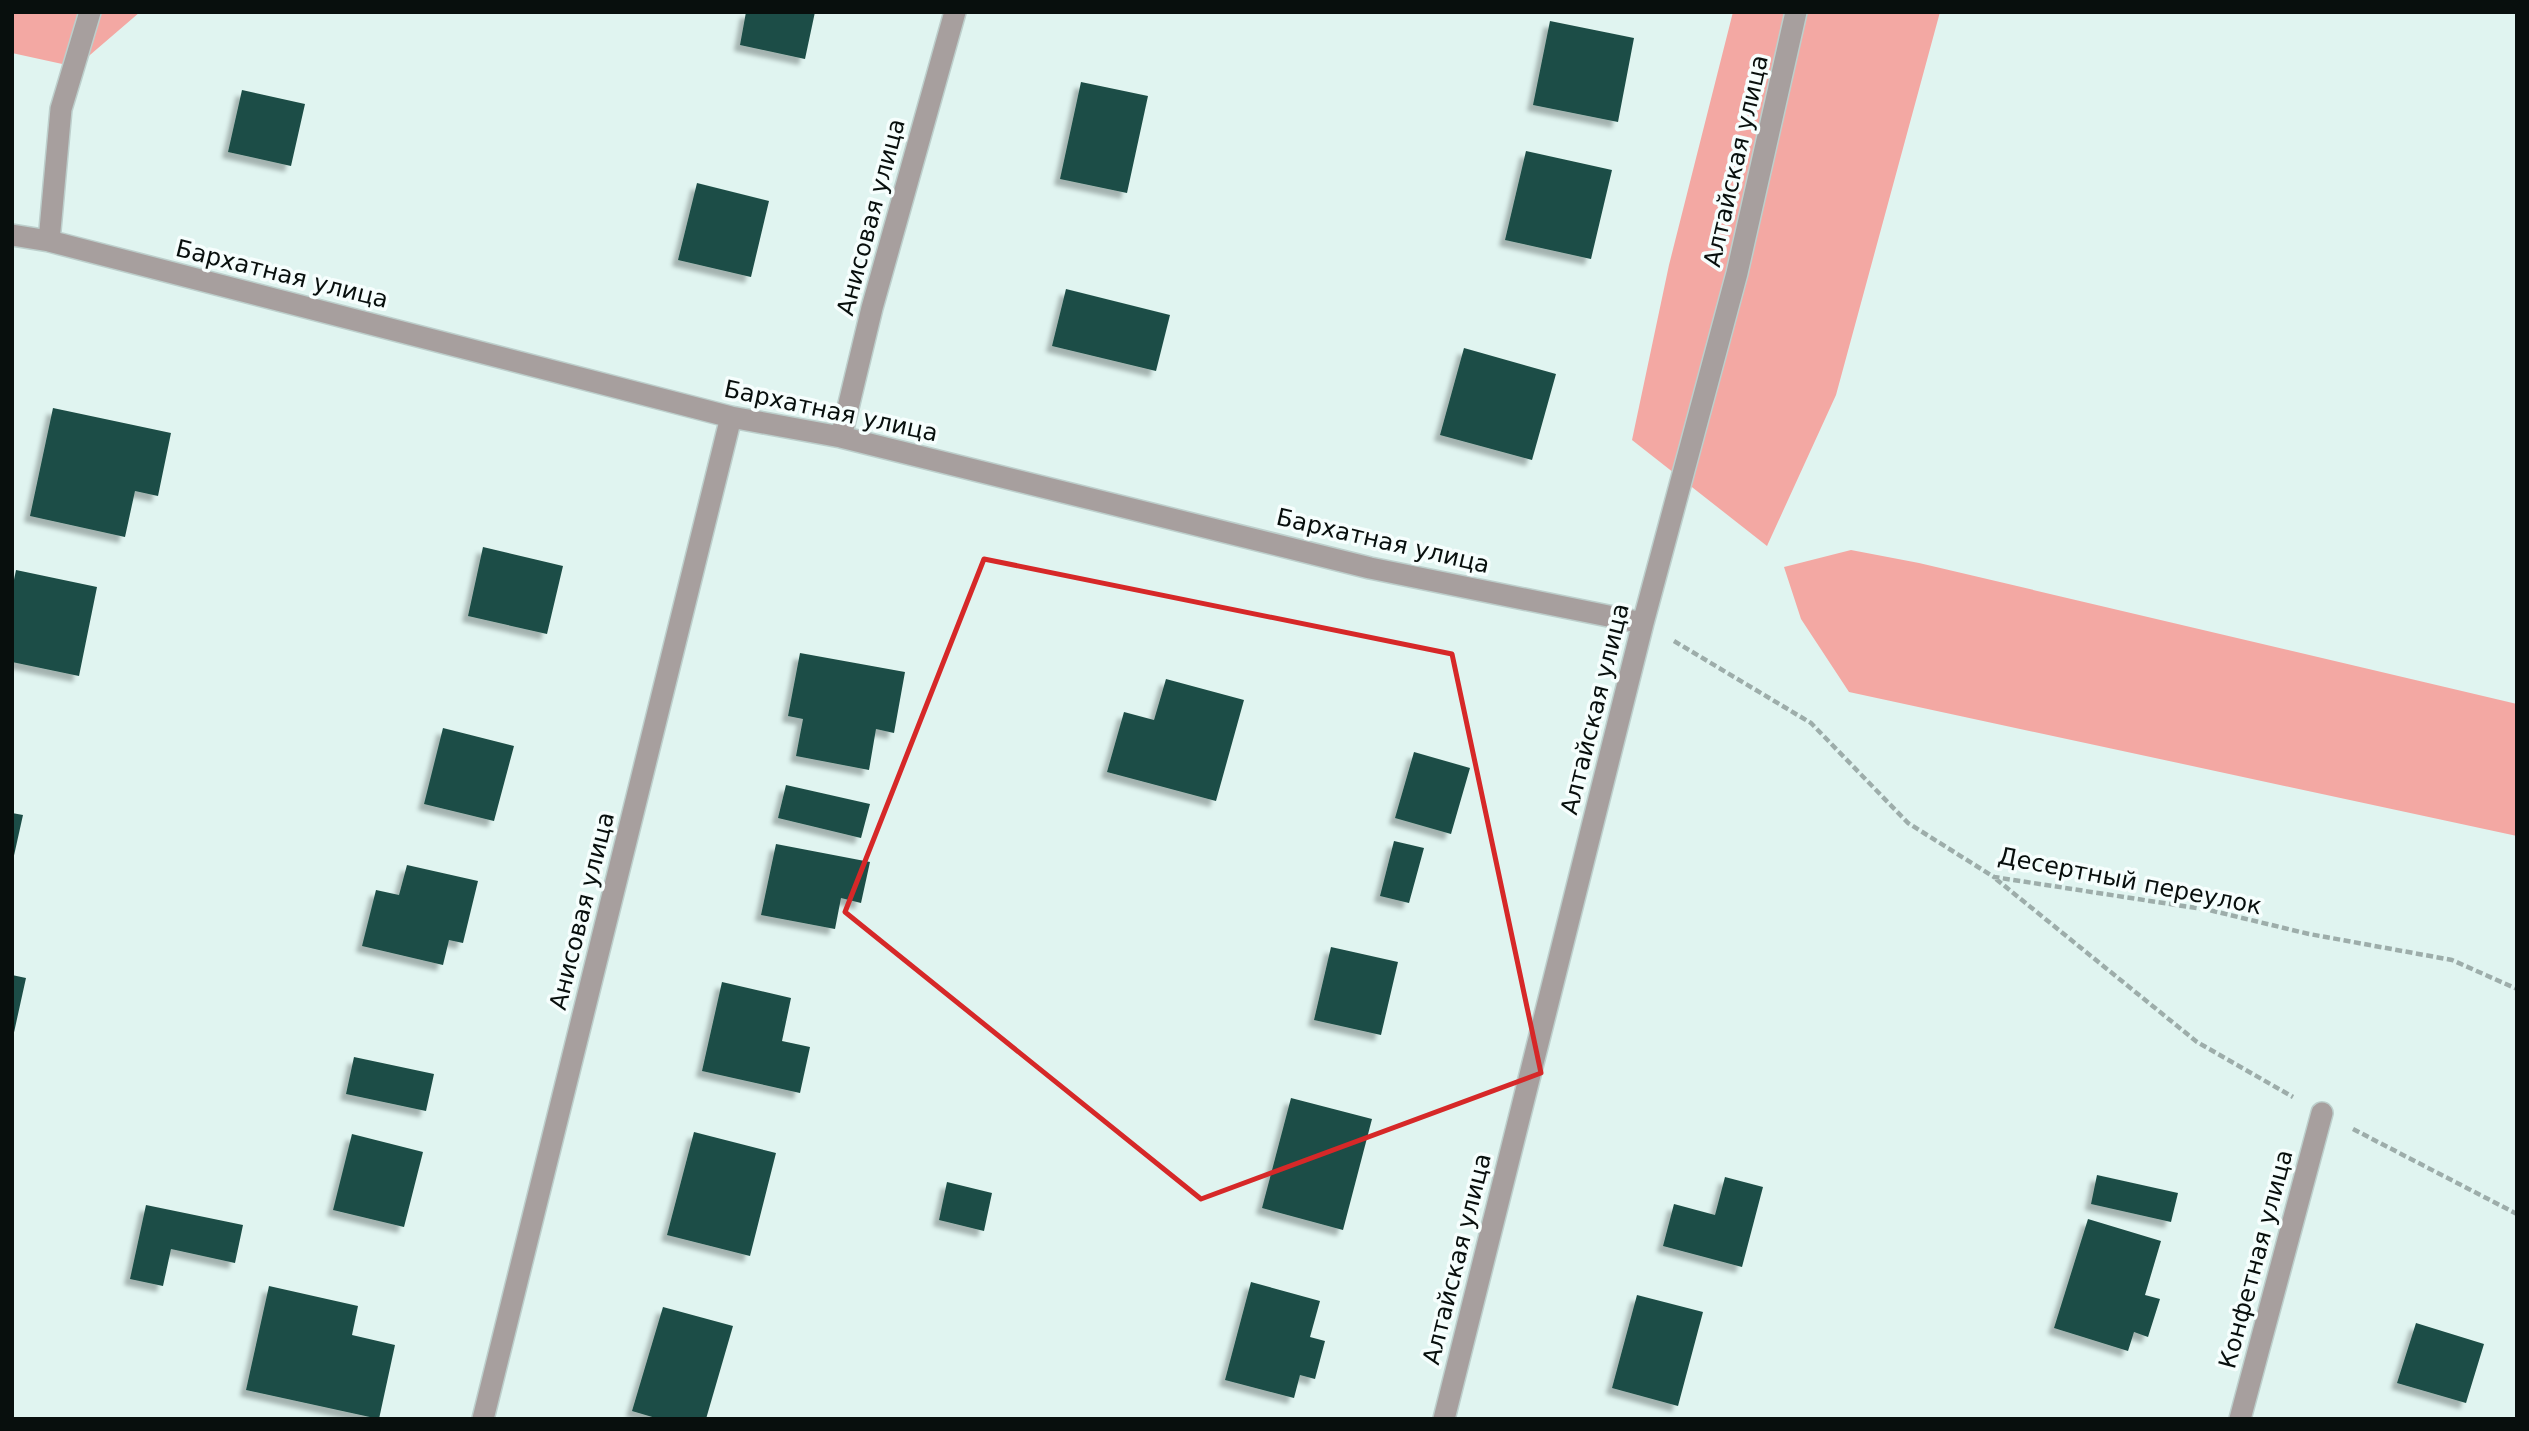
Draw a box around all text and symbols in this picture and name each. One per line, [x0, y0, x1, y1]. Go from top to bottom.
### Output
street label: Алтайская улица [1698, 52, 1774, 270]
street label: Анисовая улица [831, 115, 911, 319]
street label: Бархатная улица [173, 234, 391, 314]
street label: Бархатная улица [721, 375, 941, 447]
street label: Бархатная улица [1274, 503, 1492, 579]
street label: Алтайская улица [1555, 600, 1635, 818]
street label: Анисовая улица [544, 809, 620, 1013]
street label: Десертный переулок [1996, 842, 2264, 920]
street label: Конфетная улица [2213, 1147, 2299, 1371]
street label: Алтайская улица [1417, 1150, 1497, 1368]

